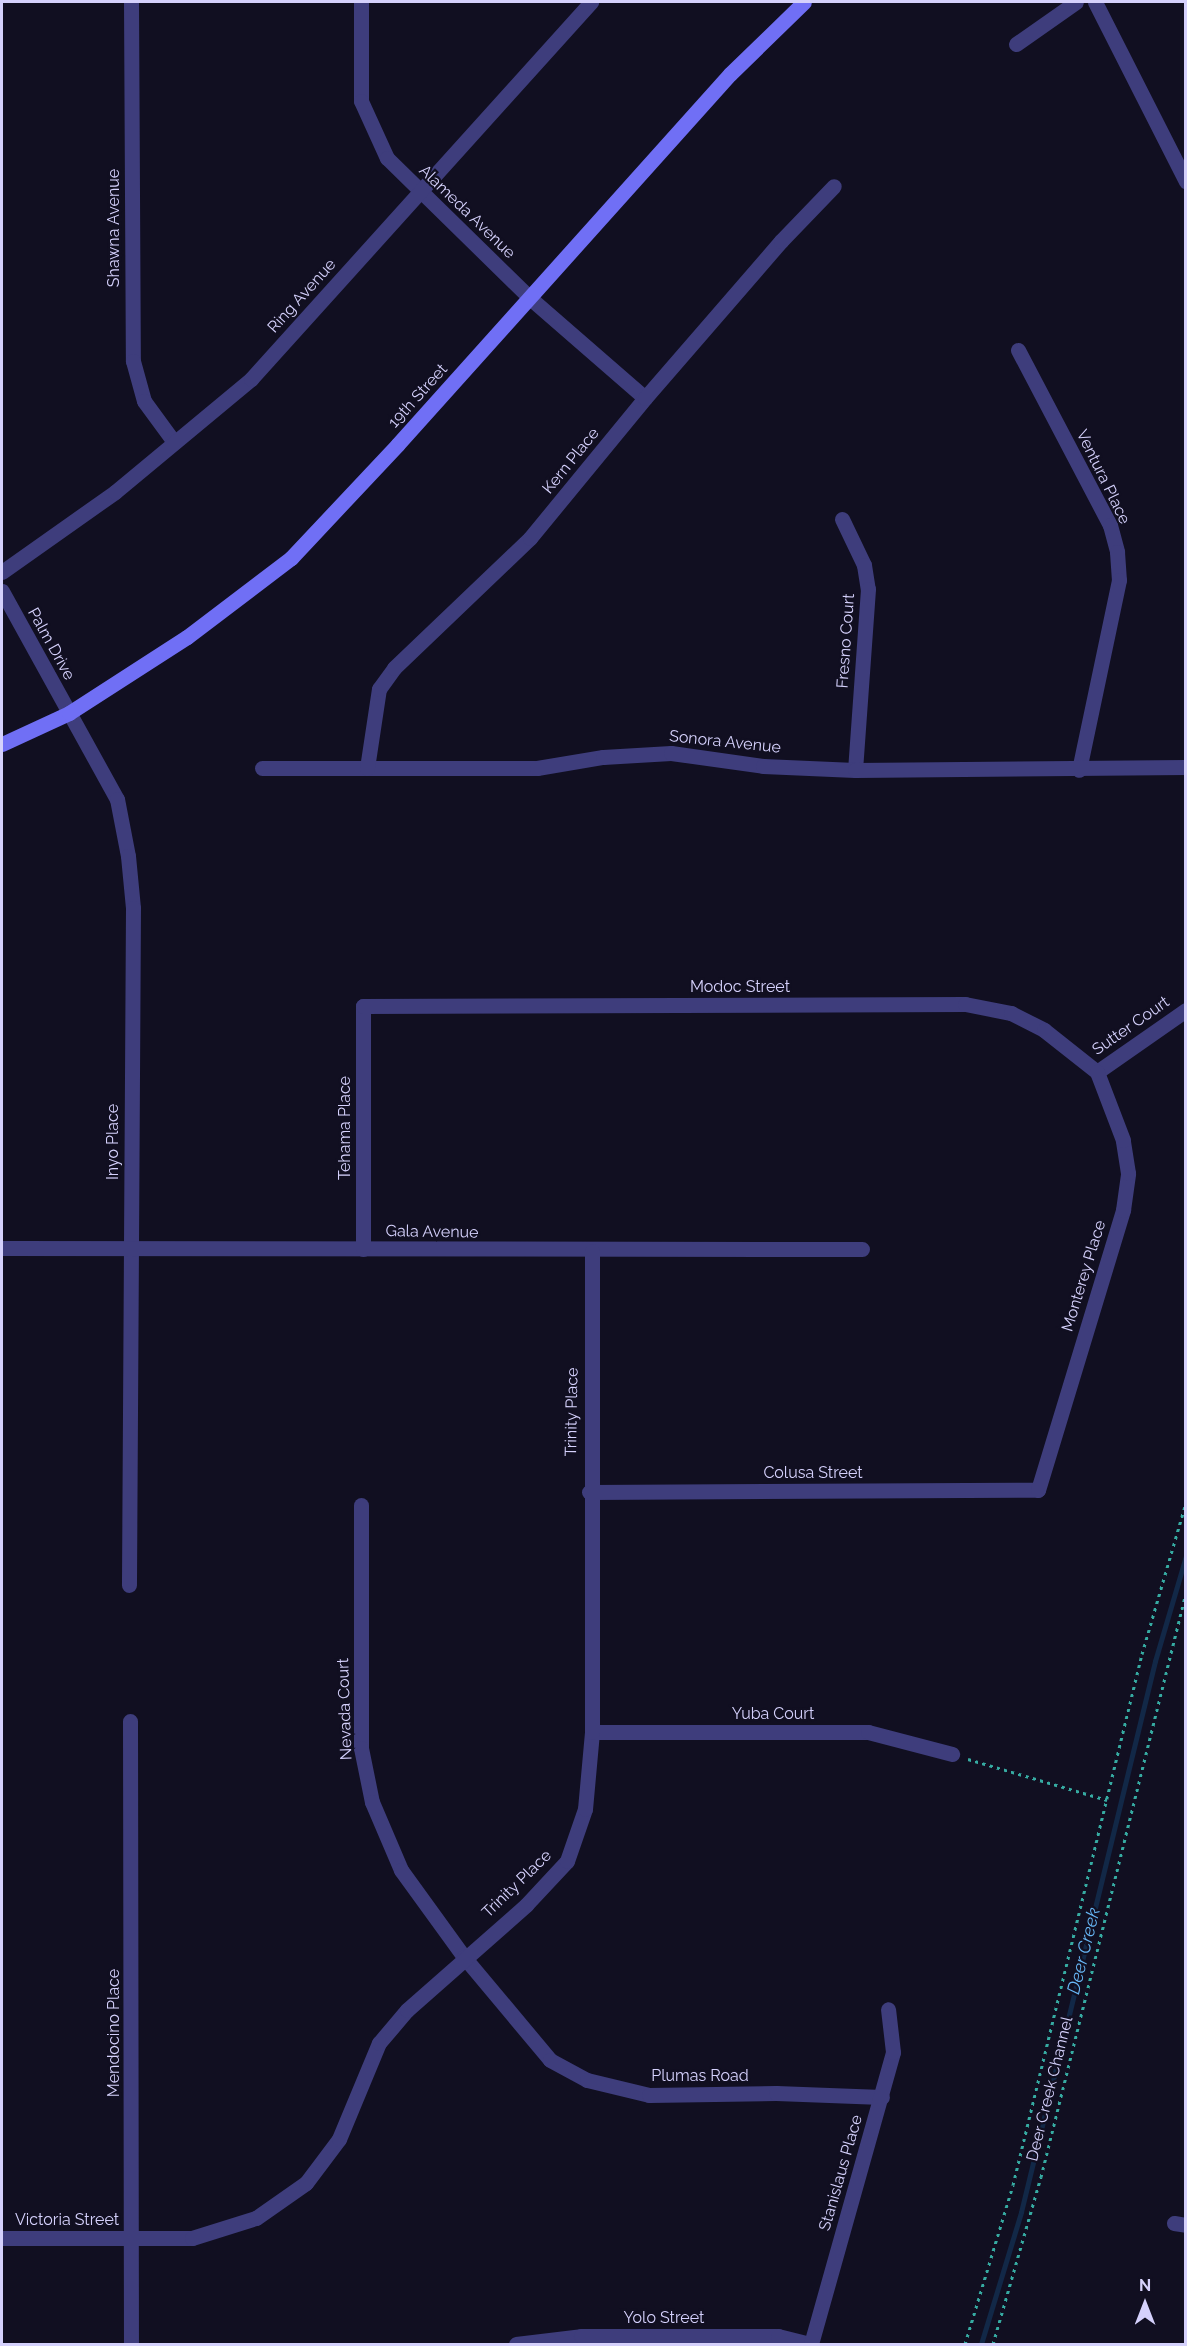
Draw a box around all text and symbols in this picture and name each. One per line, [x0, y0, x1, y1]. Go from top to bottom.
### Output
street label: Alameda Avenue [415, 161, 519, 263]
street label: Shawna Avenue [104, 169, 124, 287]
street label: Ring Avenue [264, 255, 340, 337]
street label: 19th Street [384, 360, 452, 432]
street label: Kern Place [539, 424, 603, 498]
street label: Ventura Place [1072, 427, 1134, 527]
street label: Fresno Court [833, 593, 859, 689]
street label: Palm Drive [23, 604, 79, 684]
street label: Sonora Avenue [668, 727, 782, 757]
street label: Modoc Street [690, 977, 790, 997]
street label: Sutter Court [1089, 992, 1173, 1060]
street label: Tehama Place [335, 1076, 355, 1180]
street label: Inyo Place [103, 1104, 123, 1180]
street label: Monterey Place [1058, 1218, 1110, 1334]
street label: Gala Avenue [385, 1222, 479, 1242]
street label: Trinity Place [562, 1367, 582, 1457]
street label: Colusa Street [763, 1463, 863, 1483]
street label: Nevada Court [334, 1658, 356, 1760]
street label: Yuba Court [732, 1704, 814, 1724]
street label: Trinity Place [478, 1846, 556, 1922]
water label: Deer Creek [1063, 1905, 1105, 1997]
street label: Mendocino Place [104, 1969, 124, 2097]
street label: Deer Creek Channel [1023, 2014, 1077, 2164]
street label: Plumas Road [651, 2066, 749, 2086]
street label: Stanislaus Place [815, 2113, 867, 2233]
street label: Victoria Street [15, 2210, 119, 2230]
north arrow [1115, 2274, 1175, 2334]
text: N [1139, 2276, 1151, 2295]
street label: Yolo Street [624, 2308, 704, 2328]

